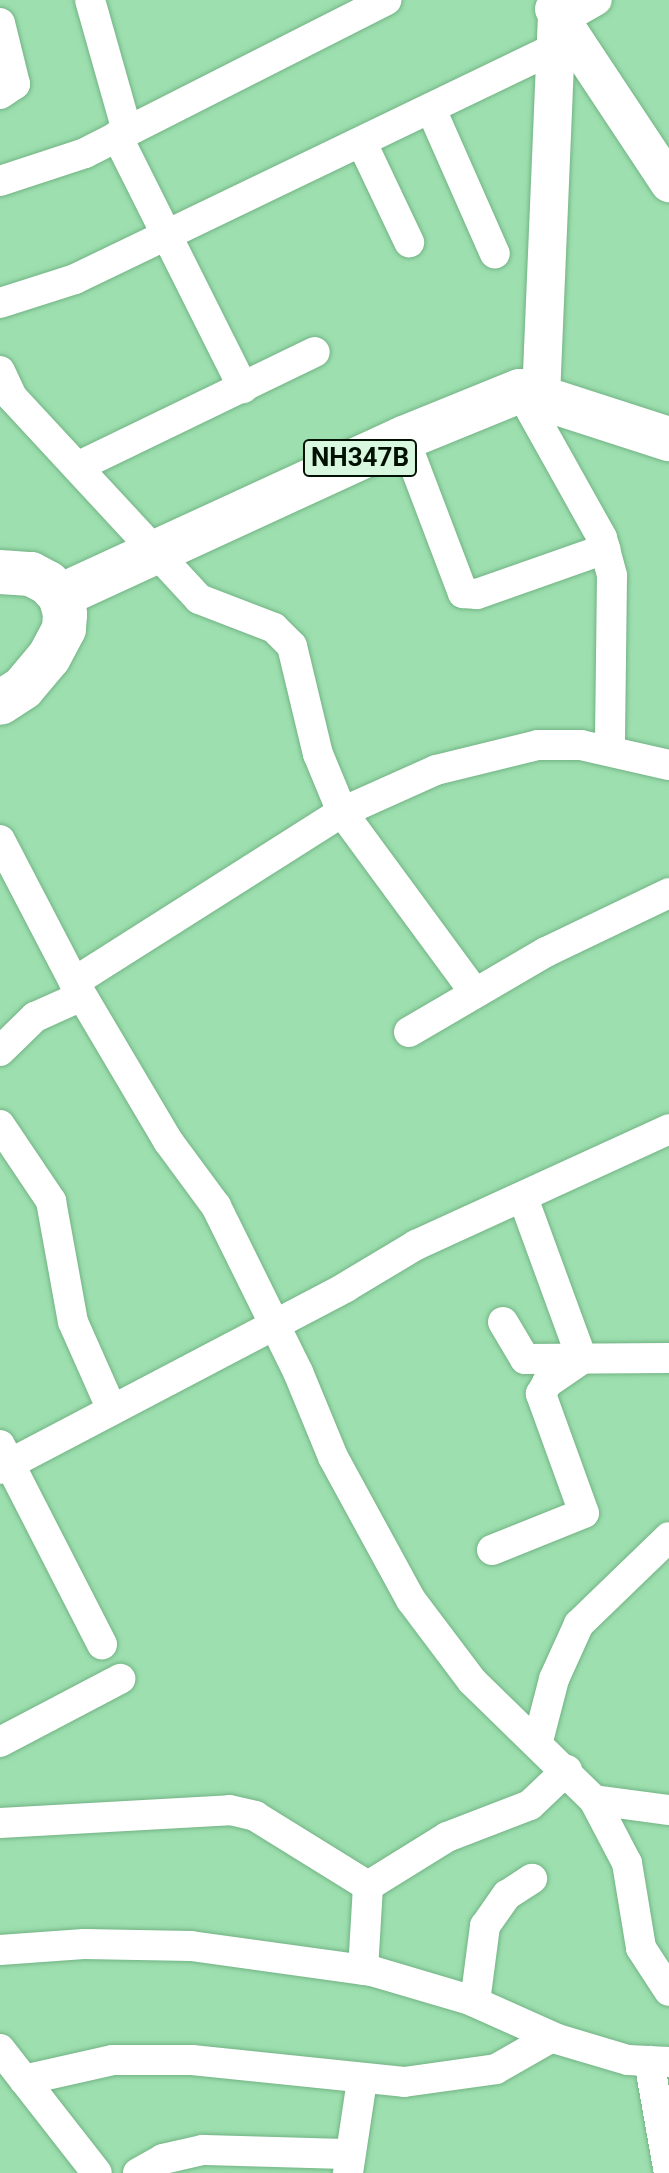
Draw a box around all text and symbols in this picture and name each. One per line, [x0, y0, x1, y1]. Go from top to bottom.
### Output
road number: NH347B [302, 436, 418, 480]

